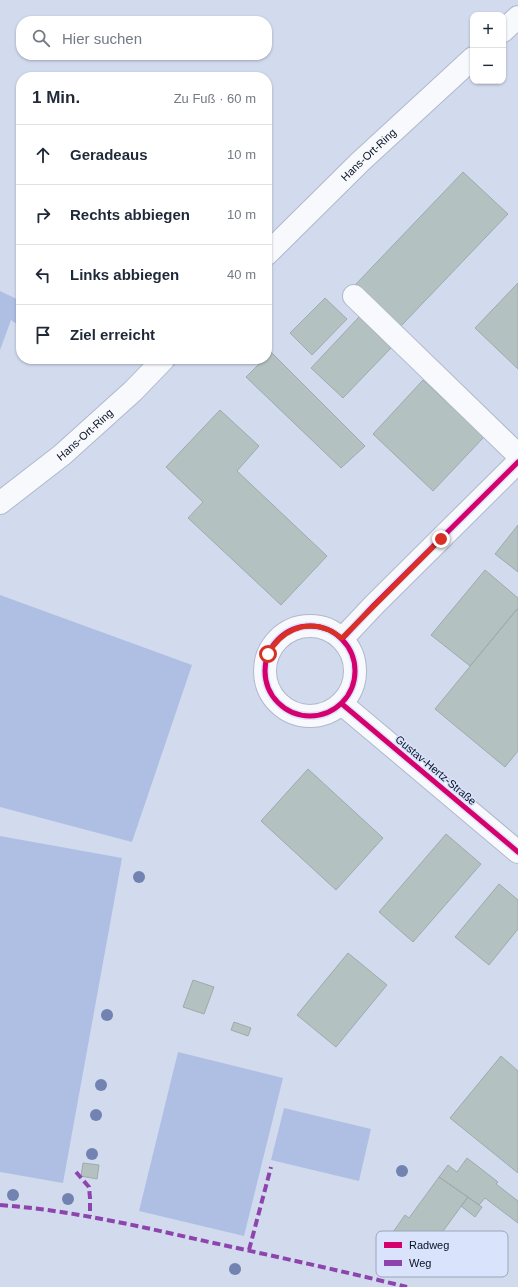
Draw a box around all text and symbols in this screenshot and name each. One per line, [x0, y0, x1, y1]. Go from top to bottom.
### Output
map controls [470, 12, 506, 84]
button: + [470, 12, 506, 48]
search box [16, 16, 272, 60]
icon: search [30, 27, 52, 49]
text: Hier suchen [62, 30, 142, 47]
button: − [470, 48, 506, 84]
text: 1 Min. [32, 88, 80, 107]
text: Zu Fuß · 60 m [174, 91, 256, 106]
street label: Hans-Ort-Ring [338, 126, 398, 183]
icon: ahead [32, 144, 54, 166]
text: Geradeaus [70, 146, 148, 163]
text: 10 m [227, 147, 256, 162]
icon: right [32, 204, 54, 226]
text: Rechts abbiegen [70, 206, 190, 223]
text: 10 m [227, 207, 256, 222]
icon: left [32, 264, 54, 286]
text: Links abbiegen [70, 266, 179, 283]
text: 40 m [227, 267, 256, 282]
icon: arrive [32, 324, 54, 346]
text: Ziel erreicht [70, 326, 155, 343]
street label: Hans-Ort-Ring [54, 406, 115, 463]
route end [432, 530, 450, 548]
route start [259, 645, 277, 663]
street label: Gustav-Hertz-Straße [393, 733, 479, 807]
legend [376, 1231, 508, 1277]
text: Radweg [409, 1239, 449, 1251]
text: Weg [409, 1257, 431, 1269]

